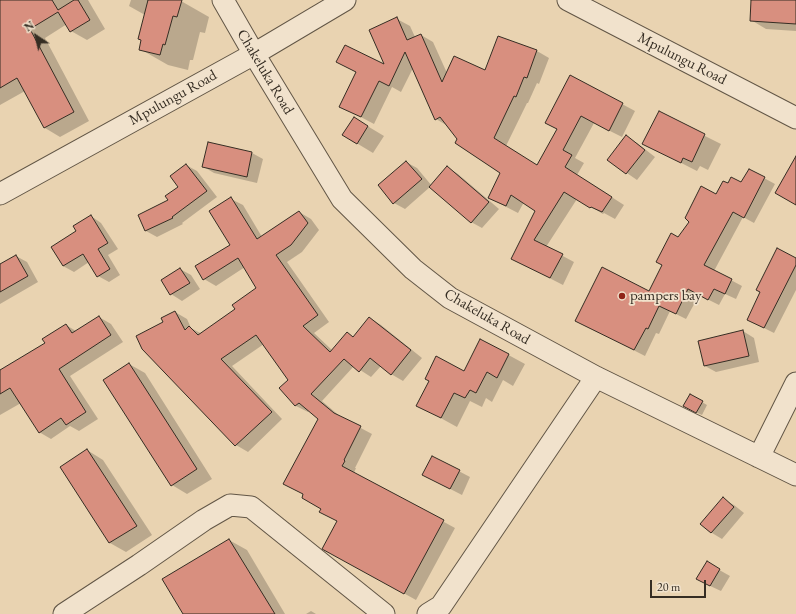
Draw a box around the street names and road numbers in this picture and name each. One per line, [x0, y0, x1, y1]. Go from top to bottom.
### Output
street label: Chakeluka Road [233, 26, 297, 118]
street label: Mpulungu Road [634, 29, 730, 89]
street label: Mpulungu Road [126, 67, 220, 129]
street label: Chakeluka Road [441, 285, 533, 349]

